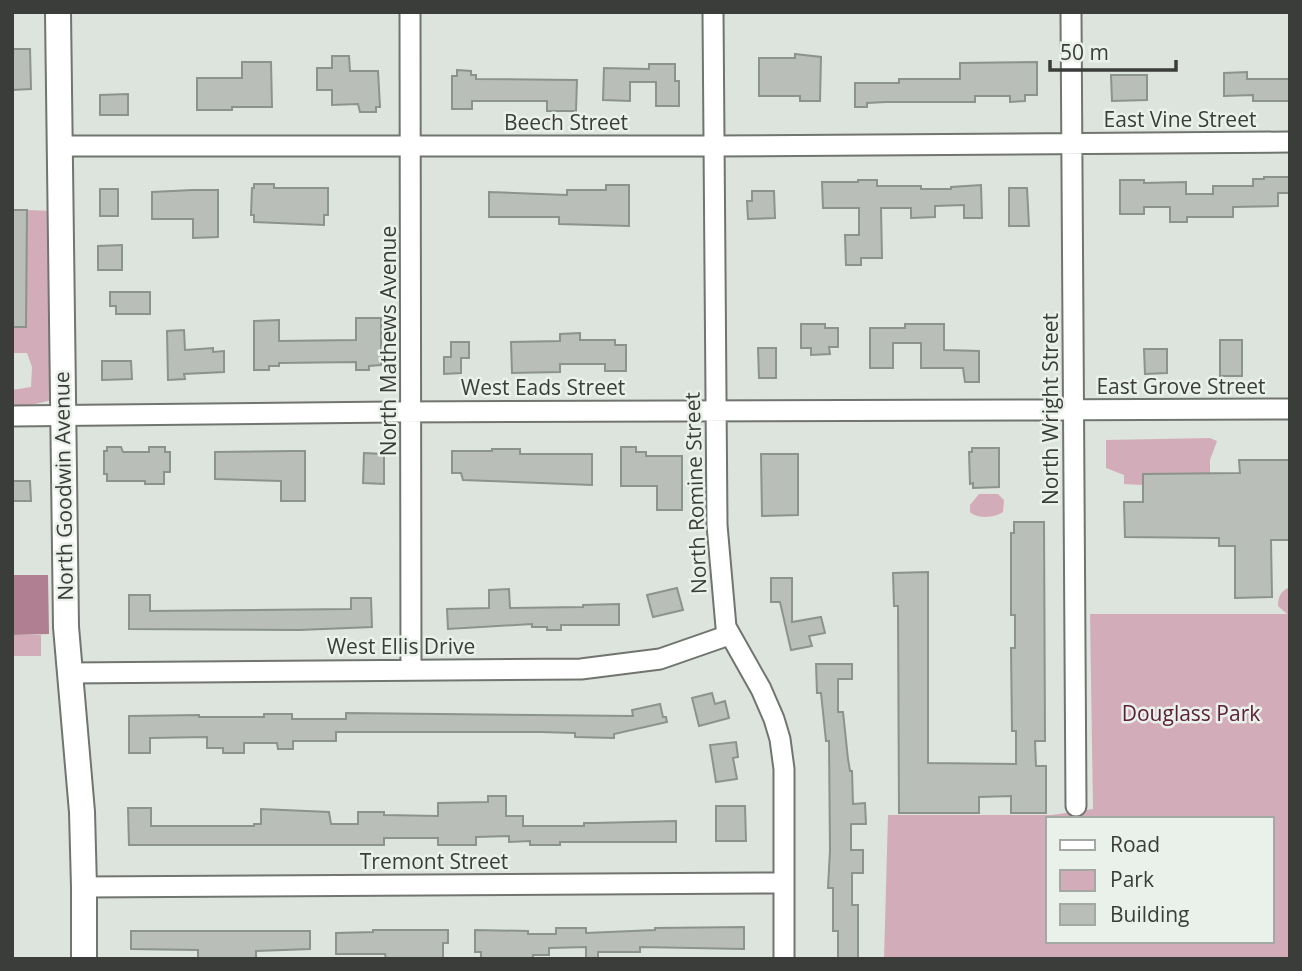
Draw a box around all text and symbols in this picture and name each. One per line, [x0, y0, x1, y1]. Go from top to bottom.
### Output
scale bar [1050, 28, 1176, 72]
text: 50 m [1060, 38, 1109, 66]
street label: East Vine Street [1104, 105, 1256, 133]
street label: Beech Street [504, 108, 628, 136]
street label: North Mathews Avenue [374, 226, 402, 456]
street label: North Wright Street [1036, 313, 1064, 505]
street label: North Goodwin Avenue [47, 371, 79, 601]
street label: East Grove Street [1096, 372, 1266, 400]
street label: West Eads Street [461, 373, 625, 401]
street label: North Romine Street [677, 392, 713, 594]
street label: West Ellis Drive [327, 632, 475, 660]
park label: Douglass Park [1122, 699, 1260, 727]
legend [1046, 817, 1274, 943]
text: Road [1110, 830, 1160, 858]
street label: Tremont Street [360, 847, 508, 875]
text: Park [1110, 865, 1154, 893]
text: Building [1110, 900, 1189, 928]

